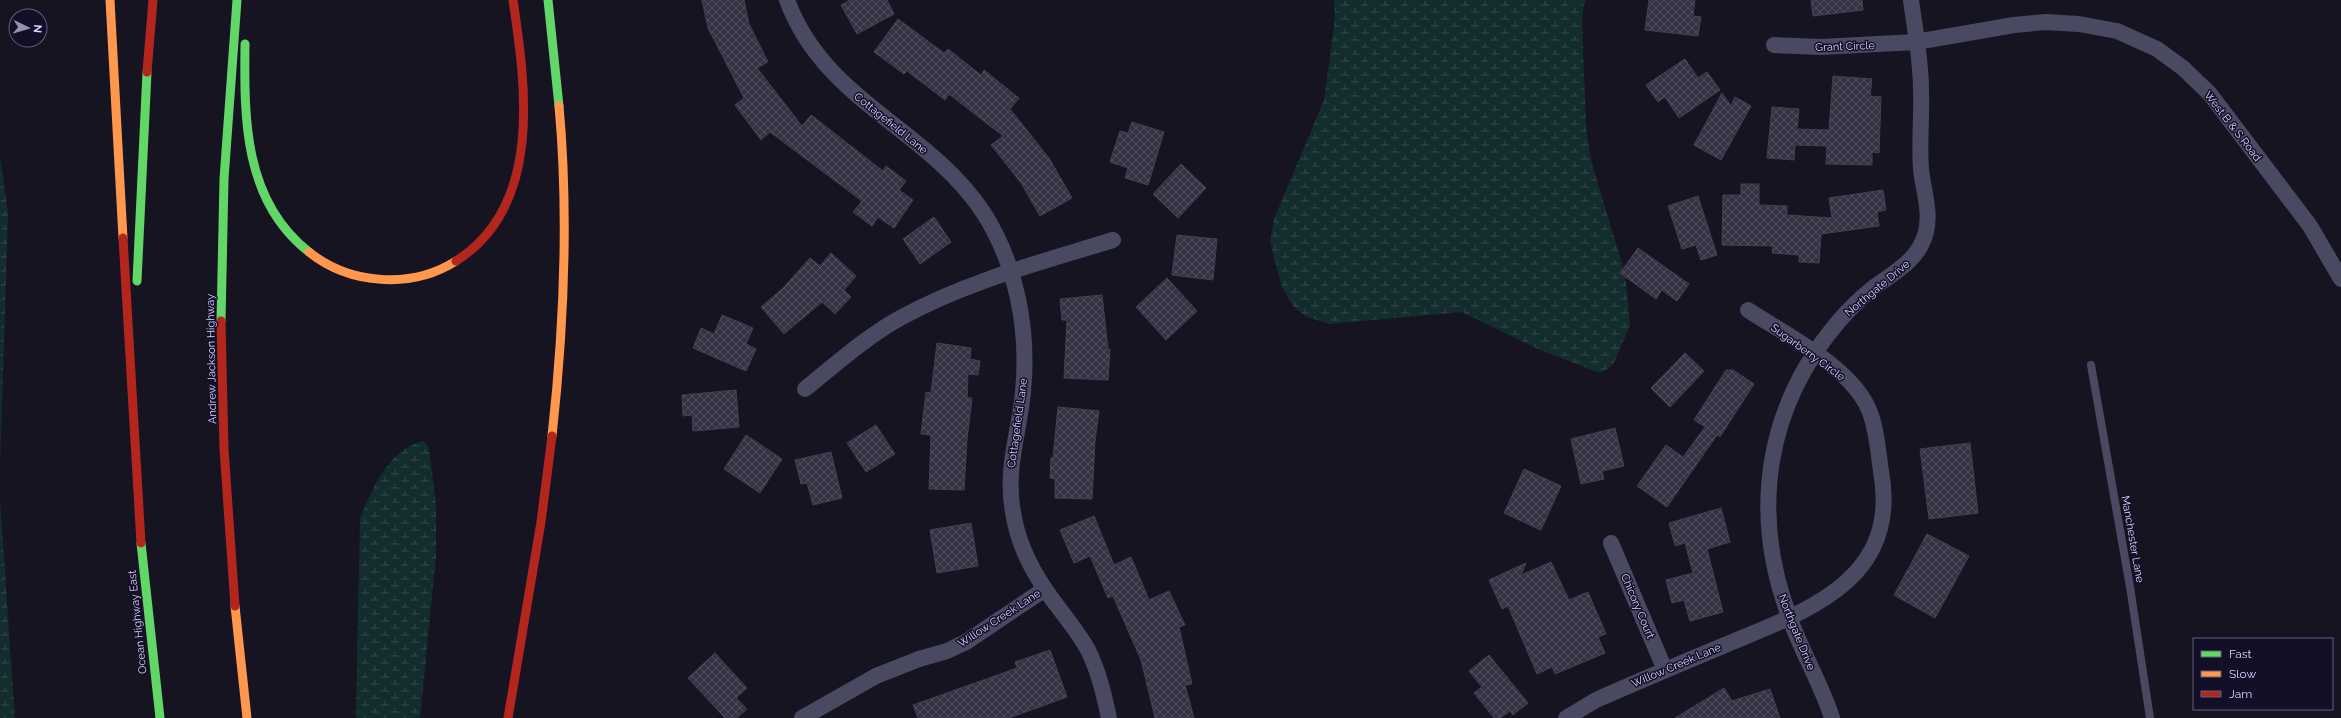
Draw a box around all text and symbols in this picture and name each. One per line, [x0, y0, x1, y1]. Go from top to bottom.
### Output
north arrow [8, 8, 48, 48]
text: N [31, 24, 44, 34]
street label: Grant Circle [1815, 39, 1876, 54]
street label: West B & S Road [2201, 89, 2264, 164]
street label: Cottagefield Lane [851, 90, 930, 157]
street label: Northgate Drive [1842, 257, 1913, 319]
street label: Andrew Jackson Highway [204, 294, 219, 424]
street label: Sugarberry Circle [1768, 321, 1848, 384]
street label: Cottagefield Lane [1005, 377, 1030, 469]
street label: Manchester Lane [2118, 495, 2147, 584]
street label: Ocean Highway East [126, 569, 149, 674]
street label: Chicory Court [1618, 572, 1657, 641]
street label: Willow Creek Lane [956, 587, 1043, 650]
street label: Northgate Drive [1775, 592, 1818, 673]
legend [2193, 638, 2333, 710]
street label: Willow Creek Lane [1630, 641, 1723, 690]
text: Fast [2229, 647, 2252, 661]
text: Slow [2229, 667, 2256, 681]
text: Jam [2229, 687, 2252, 701]

